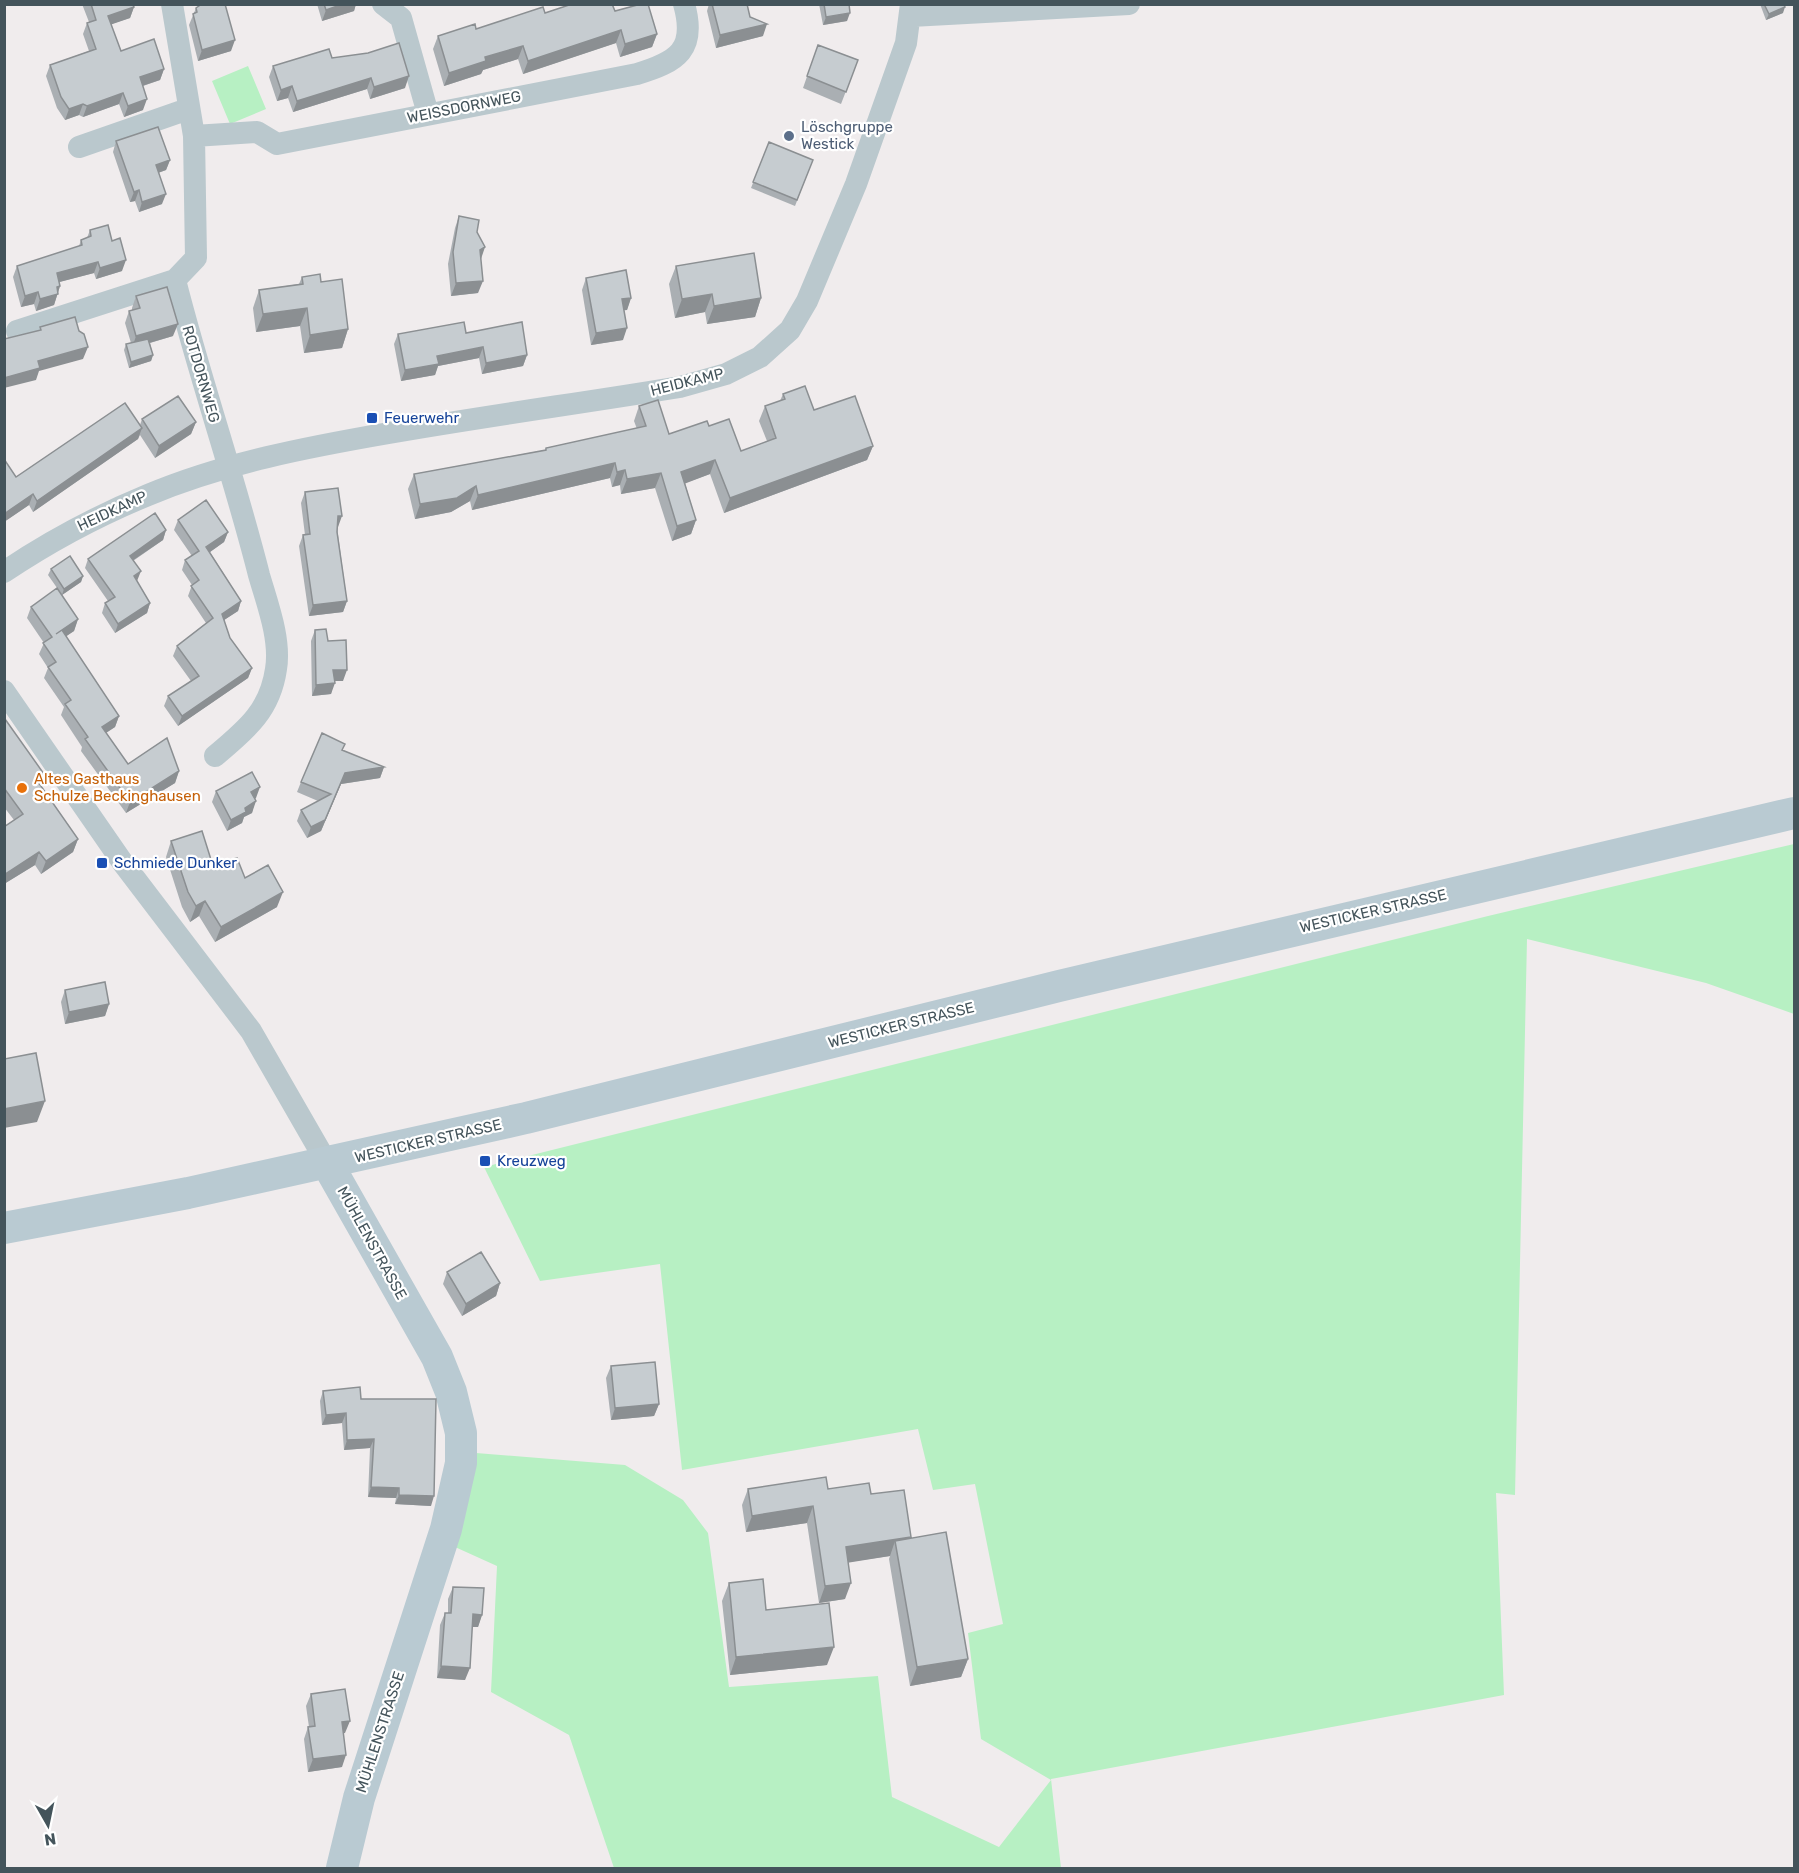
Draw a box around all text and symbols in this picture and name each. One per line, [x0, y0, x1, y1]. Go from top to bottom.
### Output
street label: WEISSDORNWEG [405, 87, 523, 127]
place label: Löschgruppe Westick [801, 118, 893, 153]
marker: Löschgruppe Westick [782, 129, 796, 143]
street label: ROTDORNWEG [179, 323, 223, 425]
street label: HEIDKAMP [649, 364, 726, 400]
place label: Feuerwehr [384, 409, 459, 427]
marker: Feuerwehr [365, 411, 379, 425]
street label: HEIDKAMP [74, 487, 150, 535]
place label: Altes Gasthaus Schulze Beckinghausen [34, 770, 201, 805]
marker: Altes Gasthaus Schulze Beckinghausen [15, 781, 29, 795]
place label: Schmiede Dunker [114, 854, 237, 872]
marker: Schmiede Dunker [95, 856, 109, 870]
street label: WESTICKER STRASSE [1298, 885, 1448, 937]
street label: WESTICKER STRASSE [826, 998, 976, 1052]
street label: WESTICKER STRASSE [353, 1115, 503, 1167]
place label: Kreuzweg [497, 1152, 566, 1170]
marker: Kreuzweg [478, 1154, 492, 1168]
street label: MÜHLENSTRASSE [333, 1183, 411, 1303]
street label: MÜHLENSTRASSE [352, 1669, 408, 1795]
north arrow [18, 1795, 78, 1855]
text: N [43, 1829, 57, 1850]

